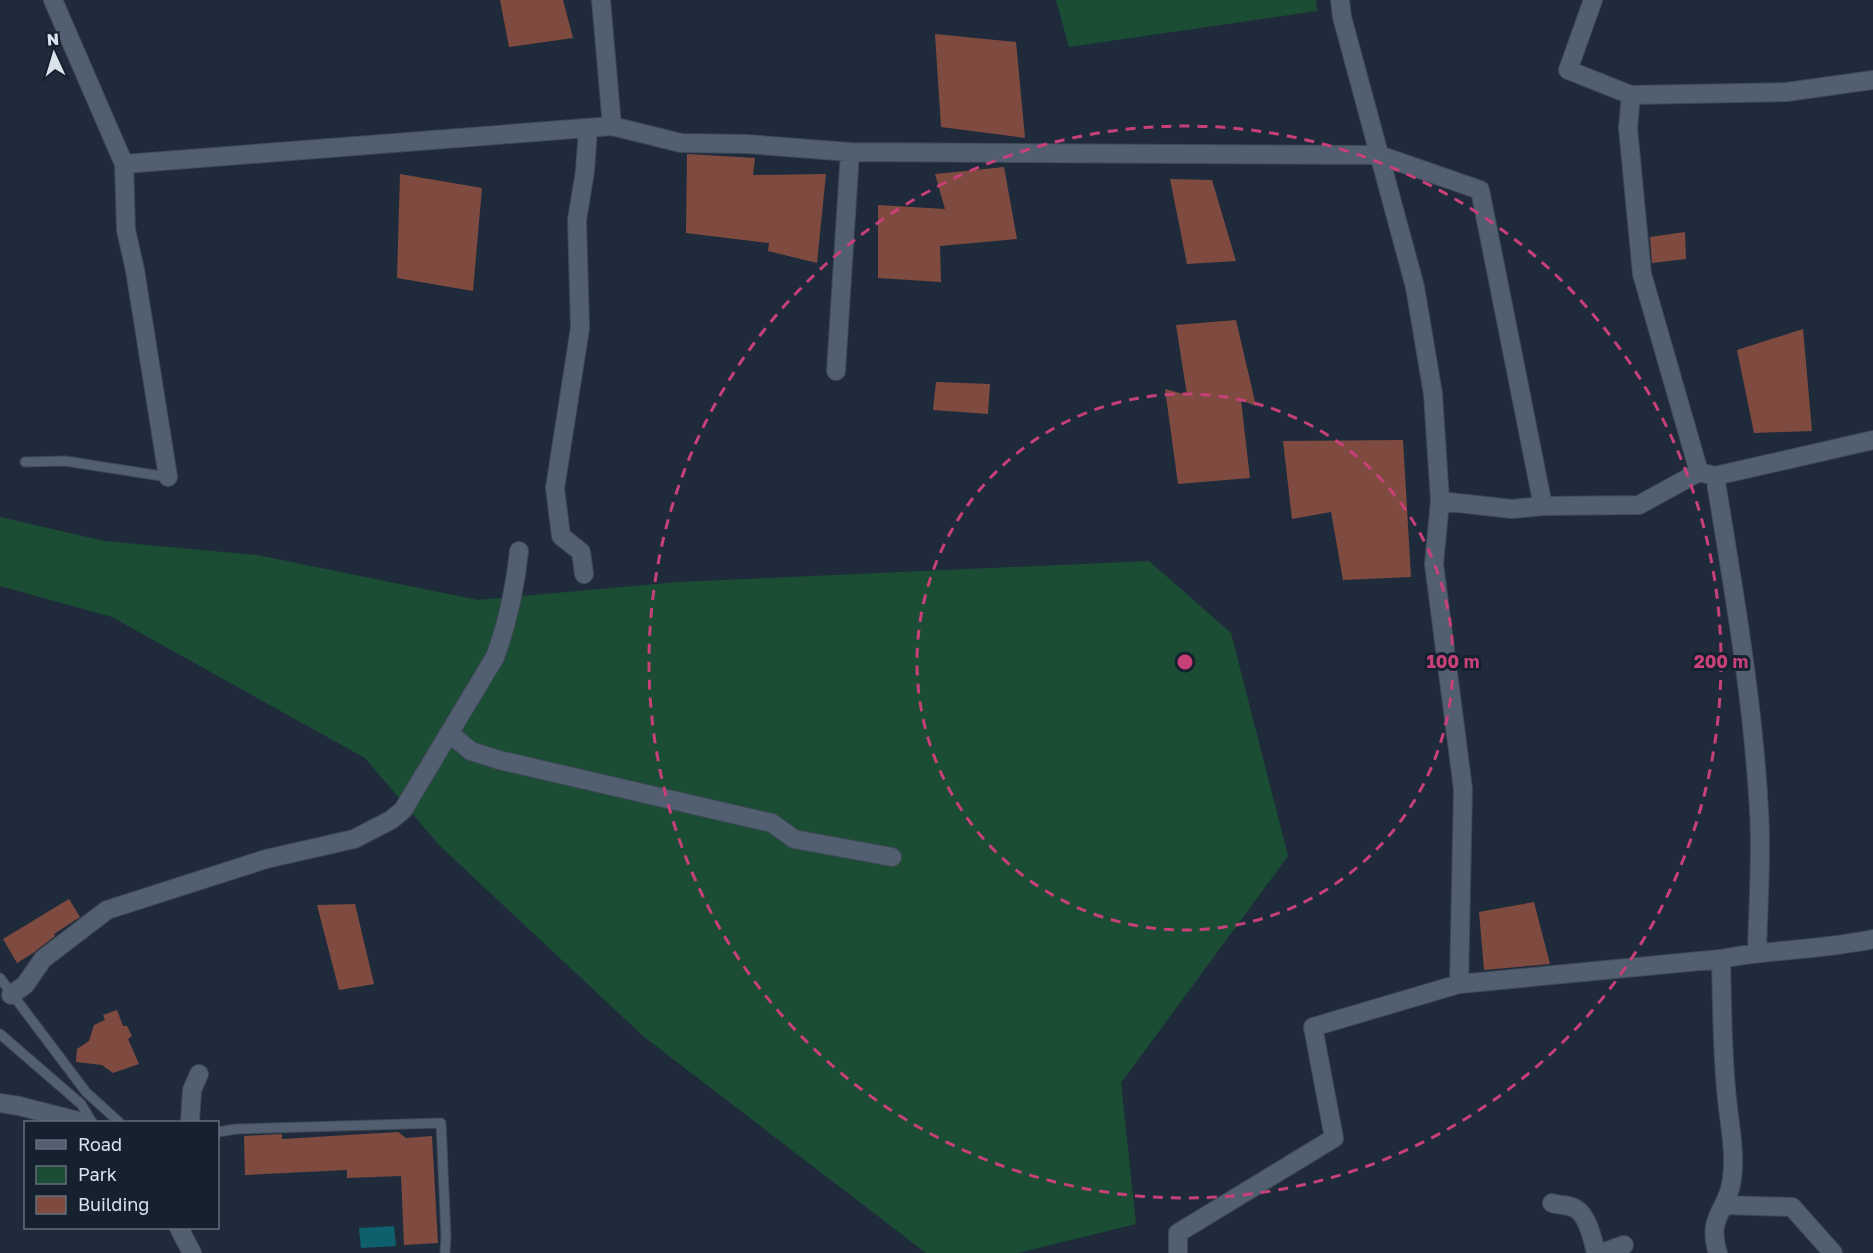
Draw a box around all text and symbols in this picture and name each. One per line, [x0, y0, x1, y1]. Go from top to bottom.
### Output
north arrow [24, 24, 84, 84]
text: N [46, 29, 60, 49]
text: 100 m [1427, 650, 1479, 672]
text: 200 m [1694, 650, 1748, 672]
centre of rings [1175, 652, 1195, 672]
legend [24, 1121, 219, 1229]
text: Road [78, 1133, 122, 1155]
text: Park [78, 1163, 117, 1185]
text: Building [78, 1193, 149, 1215]

